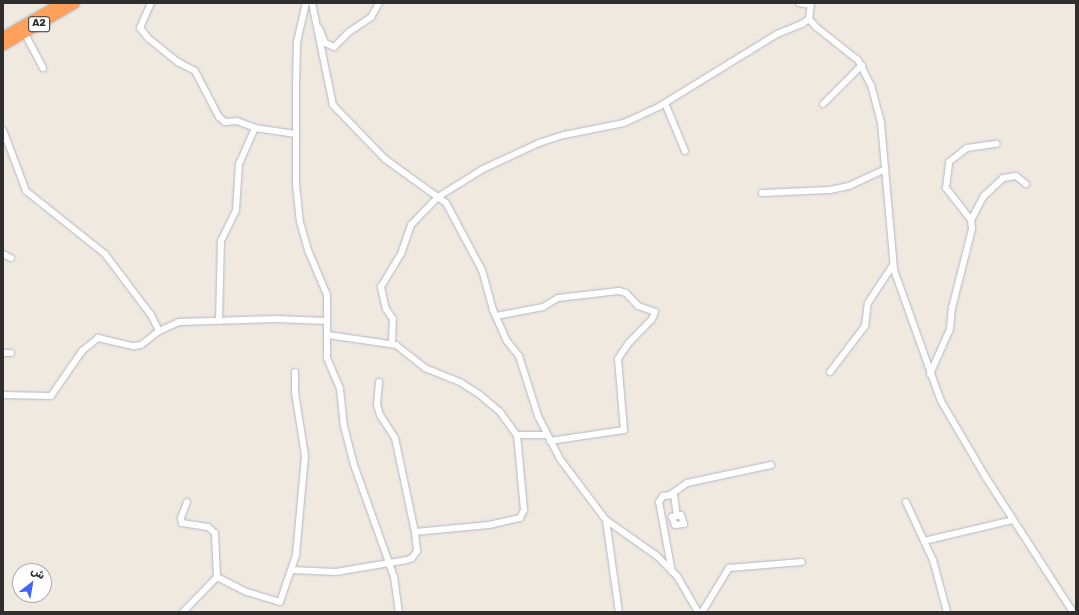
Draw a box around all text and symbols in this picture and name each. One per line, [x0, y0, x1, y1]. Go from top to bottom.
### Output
road number: A2 [28, 16, 50, 32]
north arrow [12, 563, 52, 603]
text: ش [29, 564, 47, 582]

